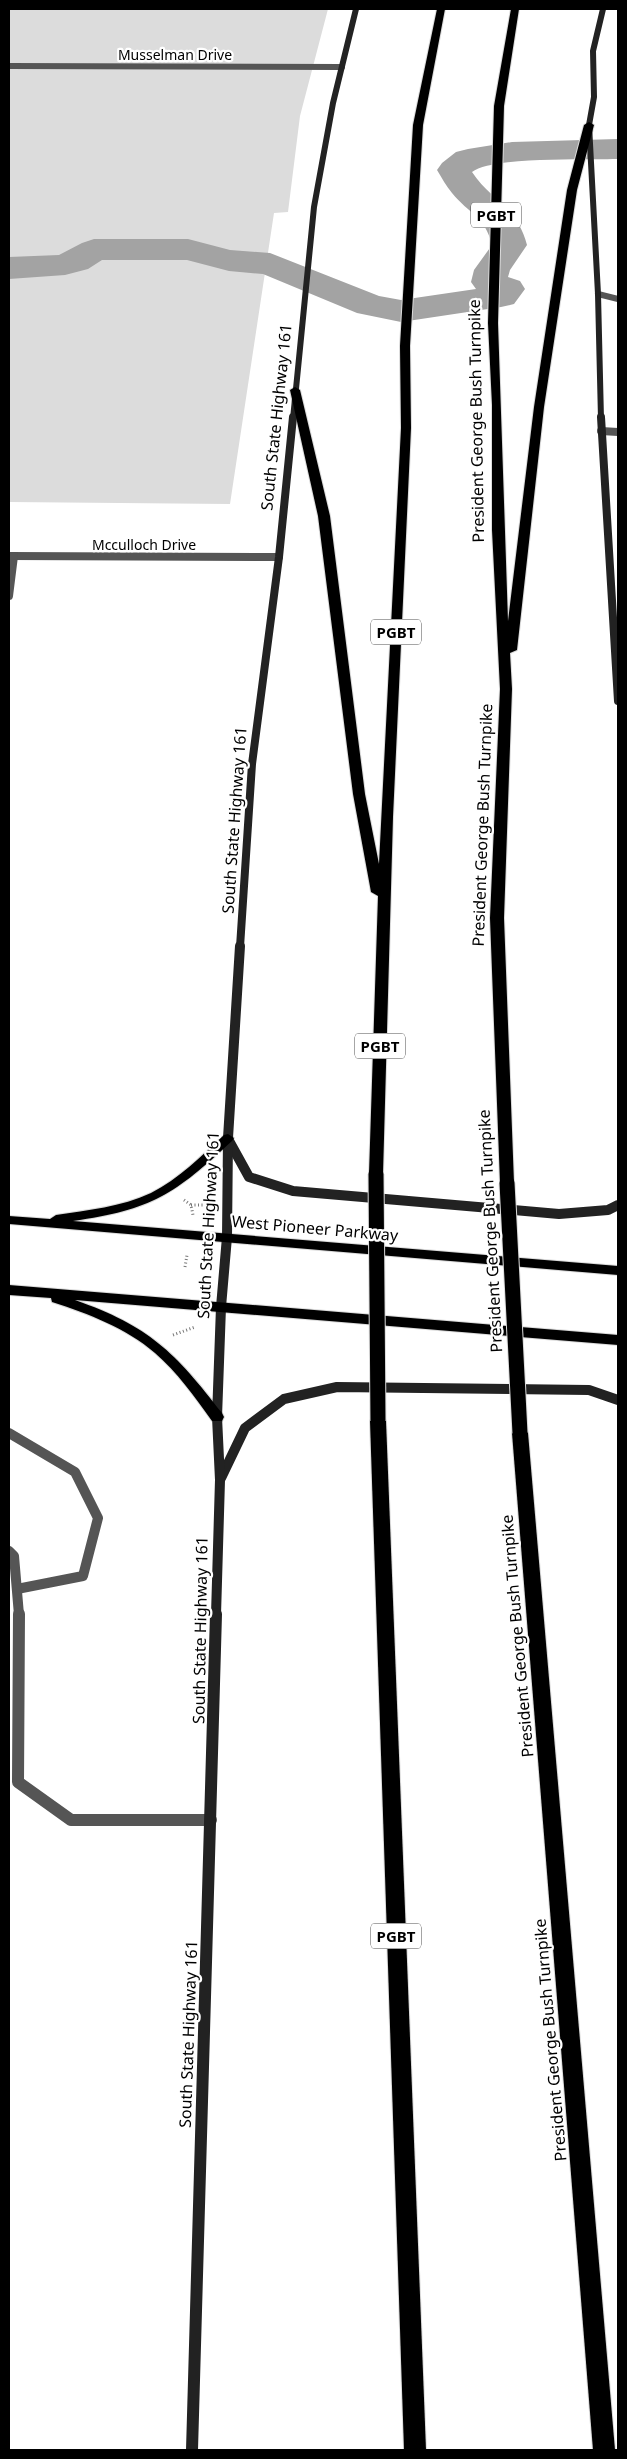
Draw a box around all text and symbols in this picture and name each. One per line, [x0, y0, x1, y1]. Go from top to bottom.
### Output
street label: Musselman Drive [118, 45, 232, 64]
road number: PGBT [471, 202, 521, 228]
street label: President George Bush Turnpike [463, 299, 489, 543]
street label: South State Highway 161 [255, 323, 297, 511]
street label: Mcculloch Drive [92, 535, 196, 554]
road number: PGBT [371, 620, 421, 644]
street label: President George Bush Turnpike [467, 703, 497, 947]
street label: South State Highway 161 [216, 726, 252, 914]
road number: PGBT [355, 1034, 405, 1058]
street label: President George Bush Turnpike [473, 1109, 507, 1353]
street label: South State Highway 161 [192, 1131, 224, 1319]
street label: West Pioneer Parkway [231, 1210, 400, 1246]
street label: President George Bush Turnpike [495, 1514, 539, 1758]
street label: South State Highway 161 [187, 1536, 213, 1724]
street label: President George Bush Turnpike [528, 1918, 572, 2162]
road number: PGBT [371, 1924, 421, 1948]
street label: South State Highway 161 [174, 1940, 202, 2128]

